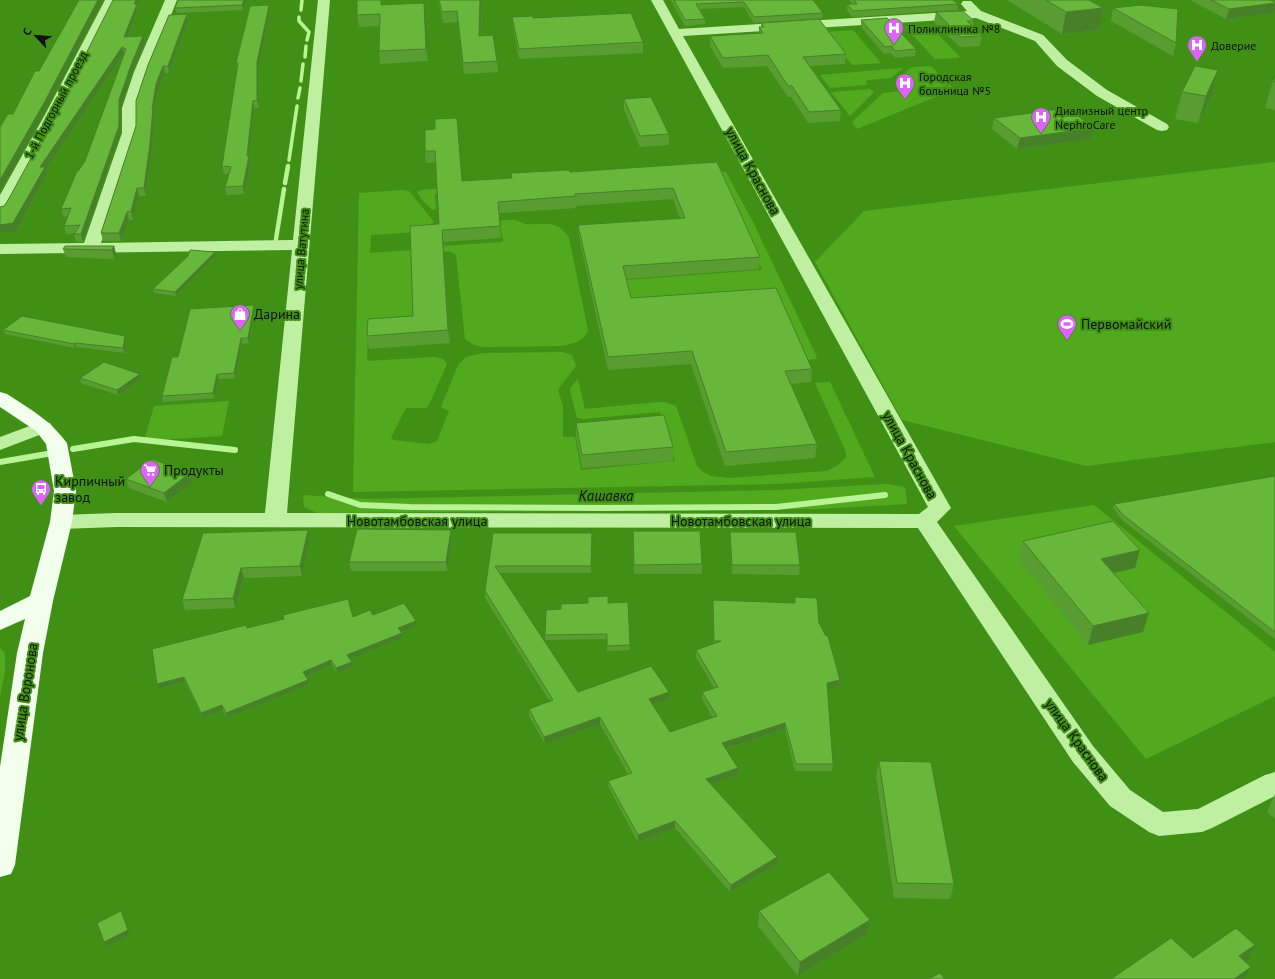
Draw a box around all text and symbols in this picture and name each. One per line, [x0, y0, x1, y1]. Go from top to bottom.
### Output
north arrow [16, 16, 56, 56]
hospital icon: Поликлиника №8 [883, 17, 905, 45]
place label: Поликлиника №8 [908, 21, 1000, 36]
text: С [19, 26, 35, 37]
hospital icon: Доверие [1186, 34, 1208, 62]
place label: Доверие [1211, 38, 1256, 53]
street label: 1-й Подгорный проезд [21, 48, 91, 161]
place label: Городская больница №5 [919, 69, 991, 98]
hospital icon: Городская больница №5 [894, 72, 916, 100]
place label: Диализный центр NephroCare [1055, 103, 1148, 132]
hospital icon: Диализный центр NephroCare [1030, 106, 1052, 134]
street label: улица Краснова [721, 124, 785, 218]
street label: улица Ватутина [290, 208, 312, 290]
shop icon: Дарина [229, 303, 251, 331]
place label: Дарина [254, 305, 300, 323]
sports icon: Первомайский [1056, 313, 1078, 341]
place label: Первомайский [1081, 315, 1171, 333]
street label: улица Краснова [878, 408, 942, 502]
supermarket icon: Продукты [139, 459, 161, 487]
place label: Продукты [164, 461, 224, 479]
place label: Кирпичный завод [55, 472, 125, 506]
bus stop icon: Кирпичный завод [30, 478, 52, 506]
water label: Кашавка [579, 486, 634, 505]
street label: Новотамбовская улица [347, 512, 487, 530]
street label: Новотамбовская улица [671, 512, 811, 530]
street label: улица Воронова [8, 642, 42, 742]
street label: улица Краснова [1041, 695, 1113, 785]

